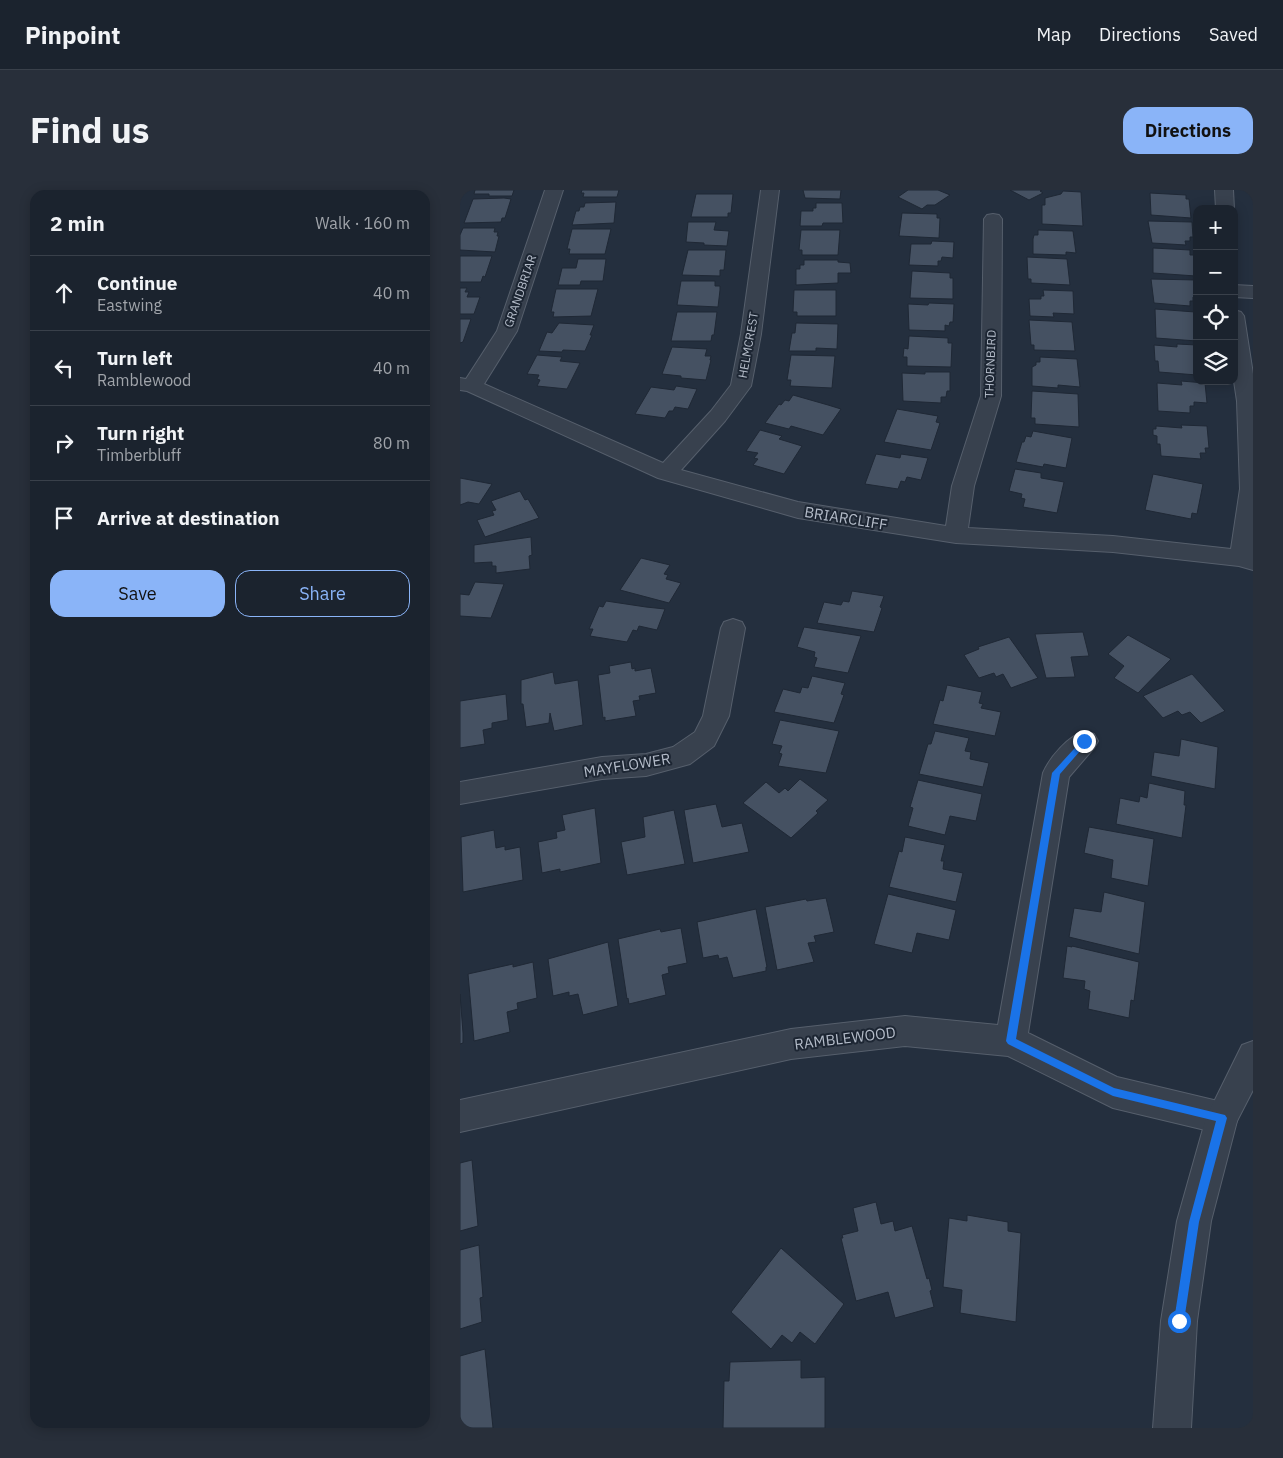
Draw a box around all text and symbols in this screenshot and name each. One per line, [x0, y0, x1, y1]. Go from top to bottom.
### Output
text: Pinpoint [25, 19, 120, 51]
text: Map [1036, 23, 1071, 46]
text: Directions [1099, 23, 1181, 46]
text: Saved [1209, 23, 1258, 46]
text: Find us [30, 107, 149, 153]
button: Directions [1123, 107, 1253, 154]
map controls [1193, 205, 1238, 385]
button: + [1193, 205, 1238, 250]
text: 2 min [50, 209, 105, 237]
text: Walk · 160 m [315, 213, 410, 233]
button: − [1193, 250, 1238, 295]
street label: GRANDBRIAR [501, 252, 540, 329]
text: Continue [97, 271, 177, 295]
icon: ahead [50, 279, 78, 307]
text: 40 m [373, 283, 410, 303]
text: Eastwing [97, 295, 162, 315]
button: locate [1193, 295, 1238, 340]
street label: HELMCREST [735, 311, 761, 379]
street label: THORNBIRD [981, 330, 999, 398]
button: layers [1193, 340, 1238, 385]
text: Turn left [97, 346, 173, 370]
icon: left [50, 354, 78, 382]
text: 40 m [373, 358, 410, 378]
text: Ramblewood [97, 370, 191, 390]
text: Turn right [97, 421, 184, 445]
icon: right [50, 429, 78, 457]
text: 80 m [373, 433, 410, 453]
text: Timberbluff [97, 445, 181, 465]
street label: BRIARCLIFF [803, 502, 889, 534]
icon: arrive [50, 504, 78, 532]
text: Arrive at destination [97, 506, 280, 530]
button: Save [50, 570, 225, 617]
button: Share [235, 570, 410, 617]
route end [1073, 730, 1096, 753]
street label: MAYFLOWER [582, 749, 672, 781]
street label: RAMBLEWOOD [793, 1022, 897, 1054]
route start [1168, 1310, 1191, 1333]

